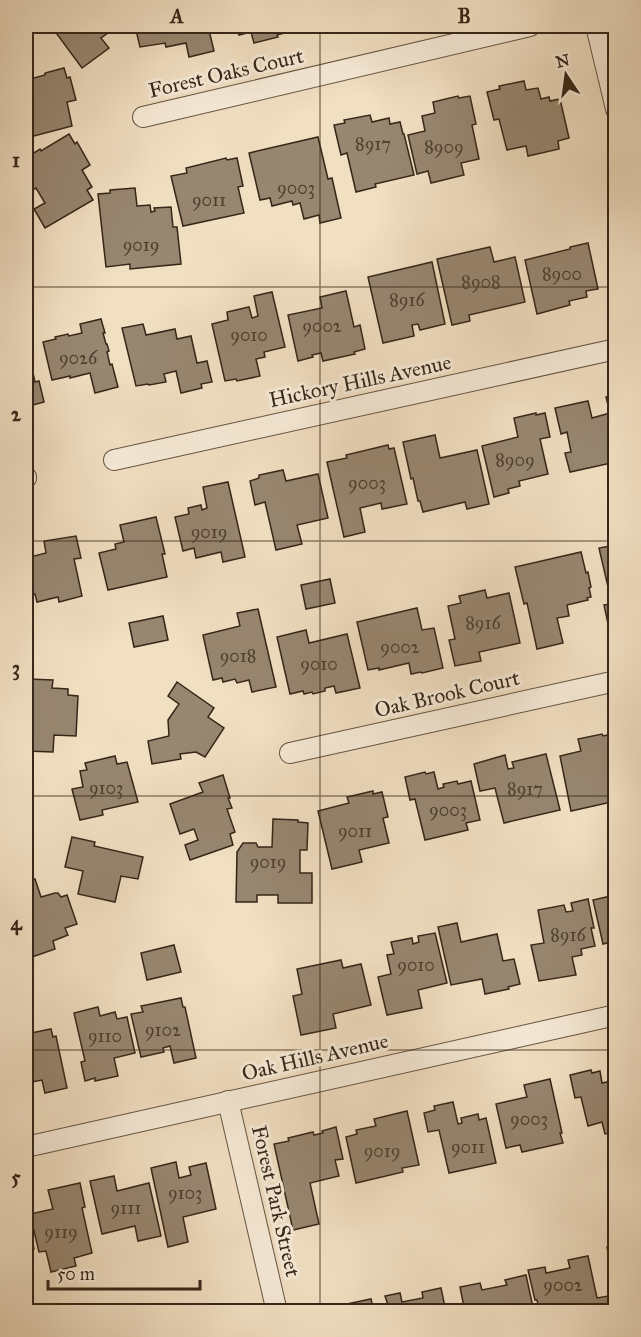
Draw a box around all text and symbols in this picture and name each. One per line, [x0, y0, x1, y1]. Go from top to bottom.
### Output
text: A [168, 4, 184, 28]
text: B [457, 4, 471, 28]
street label: Forest Oaks Court [146, 42, 307, 103]
north arrow [536, 45, 596, 105]
text: N [554, 50, 572, 72]
house number: 8917 [355, 133, 391, 155]
house number: 8909 [424, 136, 464, 158]
text: 1 [12, 148, 20, 172]
house number: 9003 [277, 177, 315, 199]
house number: 9011 [192, 189, 226, 211]
house number: 9019 [123, 234, 159, 256]
house number: 8900 [542, 263, 582, 285]
house number: 8908 [461, 271, 501, 293]
house number: 8916 [389, 289, 425, 311]
house number: 9002 [302, 315, 342, 337]
house number: 9010 [230, 324, 268, 346]
house number: 9026 [59, 347, 98, 369]
street label: Hickory Hills Avenue [266, 349, 454, 413]
text: 2 [11, 402, 22, 426]
house number: 8909 [495, 449, 535, 471]
house number: 9003 [348, 472, 386, 494]
house number: 9019 [191, 521, 227, 543]
house number: 8916 [465, 612, 501, 634]
house number: 9002 [380, 636, 420, 658]
house number: 9018 [220, 645, 256, 667]
house number: 9010 [300, 653, 338, 675]
text: 3 [12, 656, 20, 681]
street label: Oak Brook Court [372, 665, 523, 723]
house number: 9103 [89, 777, 123, 799]
house number: 8917 [507, 778, 543, 800]
house number: 9003 [429, 799, 467, 821]
house number: 9011 [338, 820, 372, 842]
house number: 9019 [250, 851, 286, 873]
text: 4 [10, 911, 22, 936]
house number: 8916 [550, 924, 586, 946]
house number: 9010 [397, 954, 435, 976]
house number: 9102 [145, 1019, 181, 1041]
house number: 9110 [88, 1025, 122, 1047]
street label: Oak Hills Avenue [239, 1027, 391, 1087]
house number: 9003 [510, 1108, 548, 1130]
street label: Forest Park Street [246, 1123, 306, 1280]
house number: 9011 [451, 1136, 485, 1158]
house number: 9019 [364, 1140, 400, 1162]
text: 5 [11, 1165, 21, 1189]
house number: 9103 [168, 1182, 202, 1204]
house number: 9111 [111, 1197, 141, 1219]
house number: 9119 [44, 1221, 78, 1243]
scale bar [48, 1253, 200, 1291]
text: 50 m [57, 1263, 95, 1285]
house number: 9002 [543, 1274, 583, 1296]

